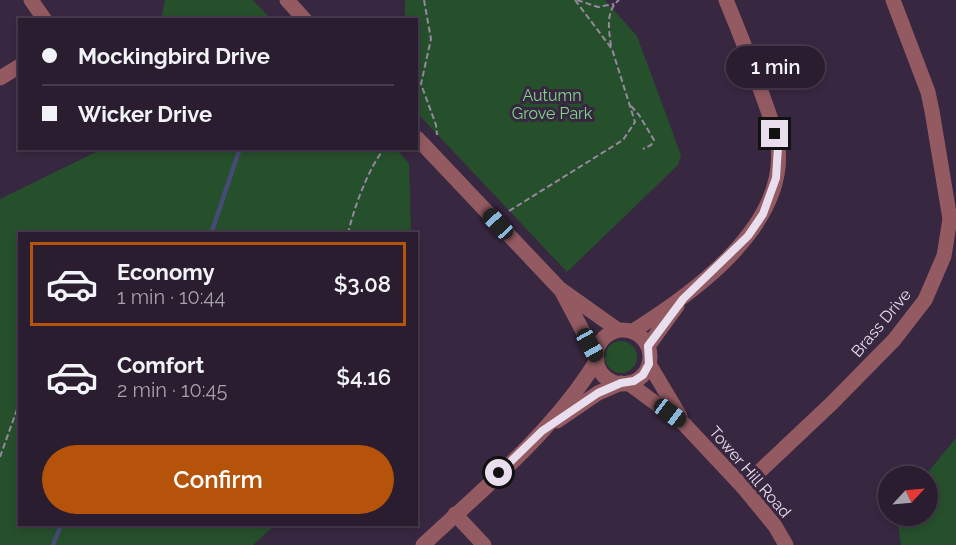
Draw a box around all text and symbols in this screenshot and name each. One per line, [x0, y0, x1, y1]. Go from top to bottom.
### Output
text: Mockingbird Drive [78, 43, 270, 69]
callout: 1 min [726, 47, 824, 89]
text: 1 min [751, 55, 800, 79]
park label: Autumn Grove Park [512, 86, 593, 123]
text: Wicker Drive [78, 101, 212, 127]
route end [761, 120, 788, 147]
car [479, 205, 517, 243]
icon: car [45, 257, 99, 311]
text: Economy [117, 259, 215, 285]
text: $3.08 [334, 271, 391, 297]
text: 1 min · 10:44 [117, 285, 225, 309]
street label: Brass Drive [847, 285, 915, 361]
car [573, 325, 607, 365]
icon: car [45, 350, 99, 404]
text: Comfort [117, 352, 204, 378]
text: $4.16 [336, 364, 391, 390]
text: 2 min · 10:45 [117, 378, 227, 402]
car [650, 395, 690, 431]
street label: Tower Hill Road [705, 423, 795, 522]
button: Confirm [42, 445, 394, 514]
route start [485, 459, 512, 486]
north arrow [878, 466, 938, 526]
map controls [878, 466, 938, 526]

